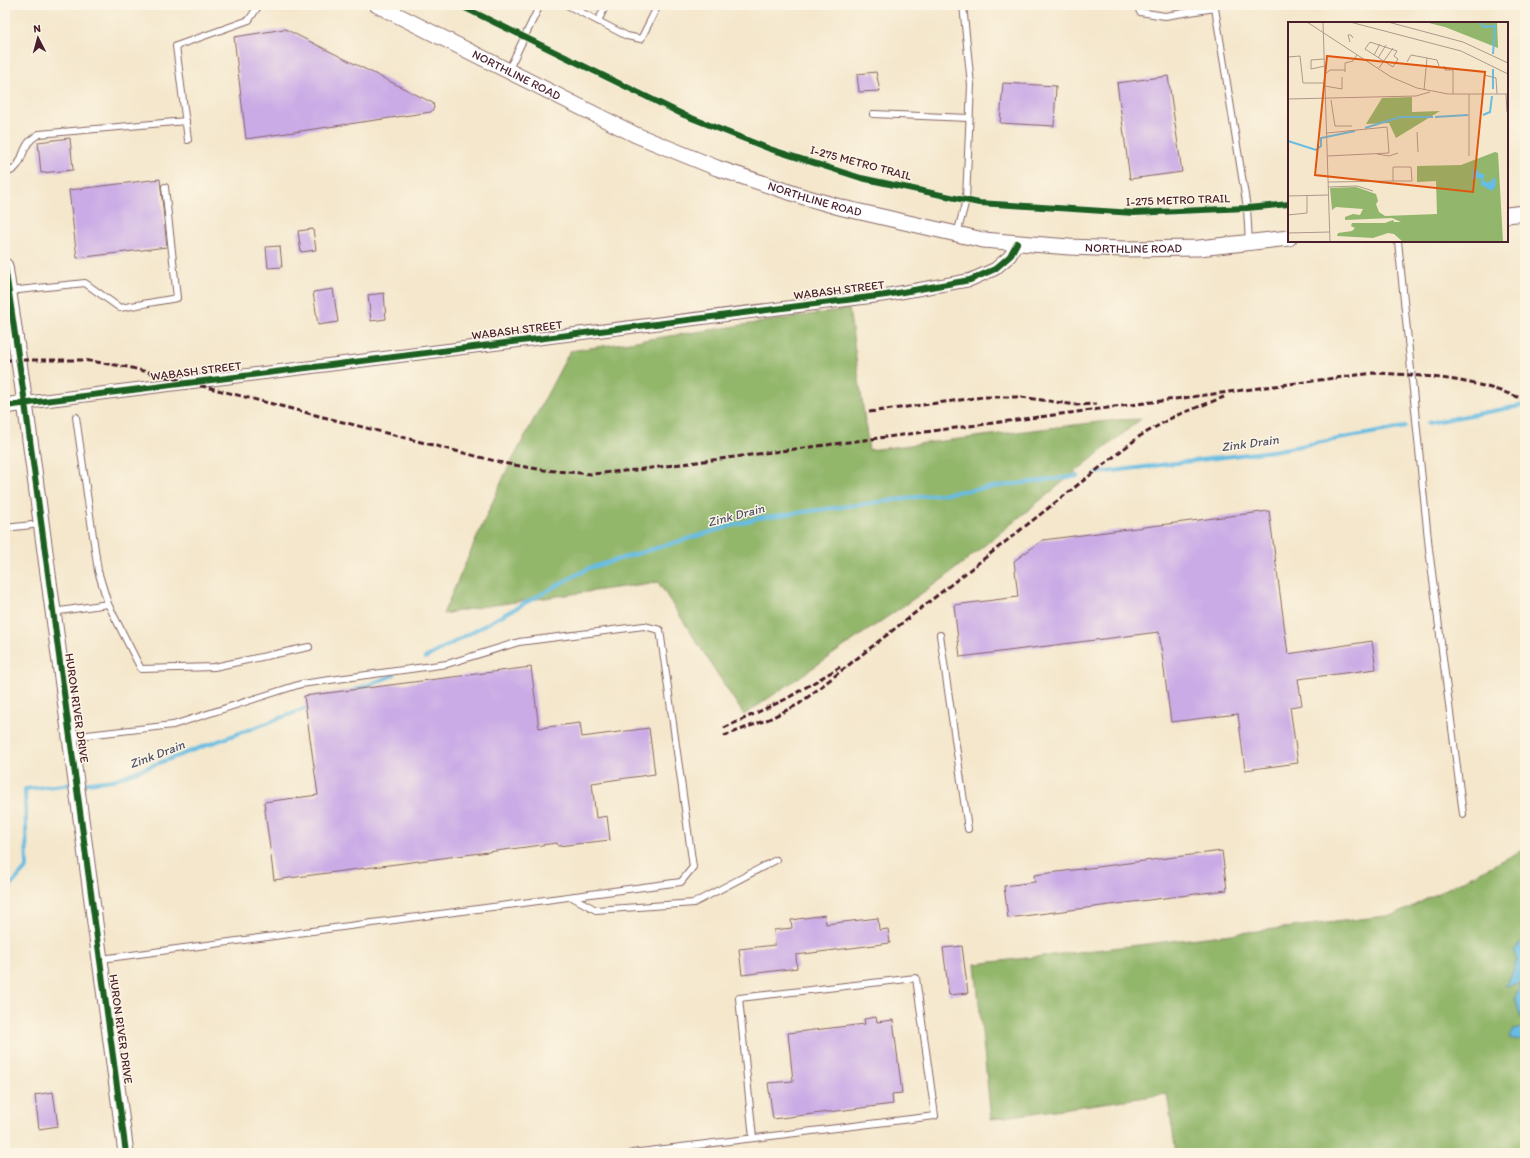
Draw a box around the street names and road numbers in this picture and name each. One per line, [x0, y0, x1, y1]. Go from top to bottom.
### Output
street label: NORTHLINE ROAD [470, 47, 563, 103]
street label: I-275 METRO TRAIL [809, 143, 913, 183]
street label: NORTHLINE ROAD [766, 178, 864, 219]
street label: I-275 METRO TRAIL [1126, 191, 1230, 209]
street label: NORTHLINE ROAD [1085, 241, 1183, 256]
street label: WABASH STREET [793, 277, 886, 303]
street label: WABASH STREET [471, 317, 564, 343]
street label: WABASH STREET [150, 358, 243, 384]
street label: HURON RIVER DRIVE [62, 652, 92, 764]
street label: HURON RIVER DRIVE [106, 973, 136, 1085]

